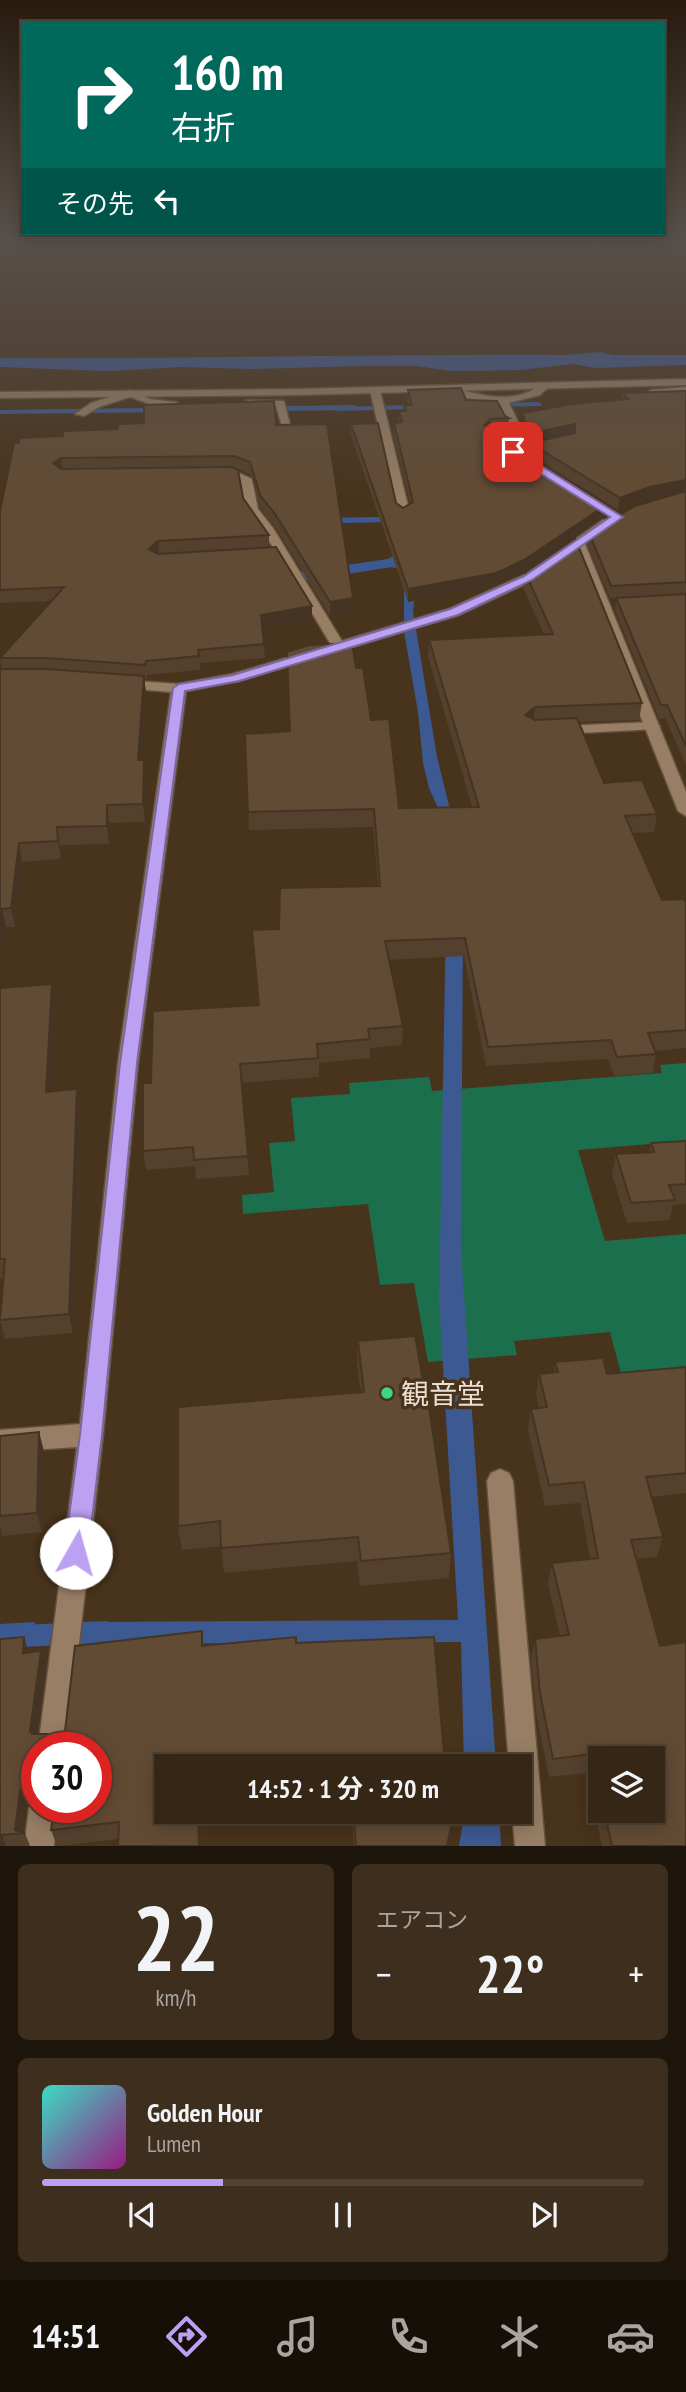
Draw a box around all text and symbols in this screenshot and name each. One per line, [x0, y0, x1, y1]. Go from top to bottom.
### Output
text: 160 m [171, 40, 284, 104]
icon: right [56, 49, 147, 140]
text: 右折 [171, 106, 235, 148]
icon: left [148, 182, 186, 220]
text: その先 [56, 187, 134, 220]
pin [483, 422, 543, 482]
icon: arrive [494, 433, 532, 471]
place label: 観音堂 [401, 1375, 485, 1412]
marker: 観音堂 [379, 1385, 395, 1401]
position arrow [39, 1516, 113, 1590]
speed limit sign: 30 [21, 1732, 112, 1823]
map controls [588, 1746, 665, 1823]
button: layers [588, 1746, 665, 1823]
text: 14:52 · 1 分 · 320 m [247, 1772, 439, 1805]
text: 22 [133, 1878, 220, 1996]
text: エアコン [376, 1905, 468, 1934]
text: 22° [476, 1940, 544, 2007]
text: − [376, 1949, 392, 1998]
text: + [628, 1949, 644, 1998]
text: km/h [156, 1983, 196, 2012]
text: Golden Hour [147, 2096, 262, 2129]
text: Lumen [147, 2129, 201, 2158]
icon: previous [123, 2196, 161, 2234]
icon: pause [324, 2196, 362, 2234]
icon: next [525, 2196, 563, 2234]
icon: directions [162, 2312, 211, 2361]
icon: music [273, 2312, 322, 2361]
icon: phone [384, 2312, 433, 2361]
icon: climate [495, 2312, 544, 2361]
icon: car [606, 2312, 655, 2361]
text: 14:51 [31, 2315, 100, 2357]

